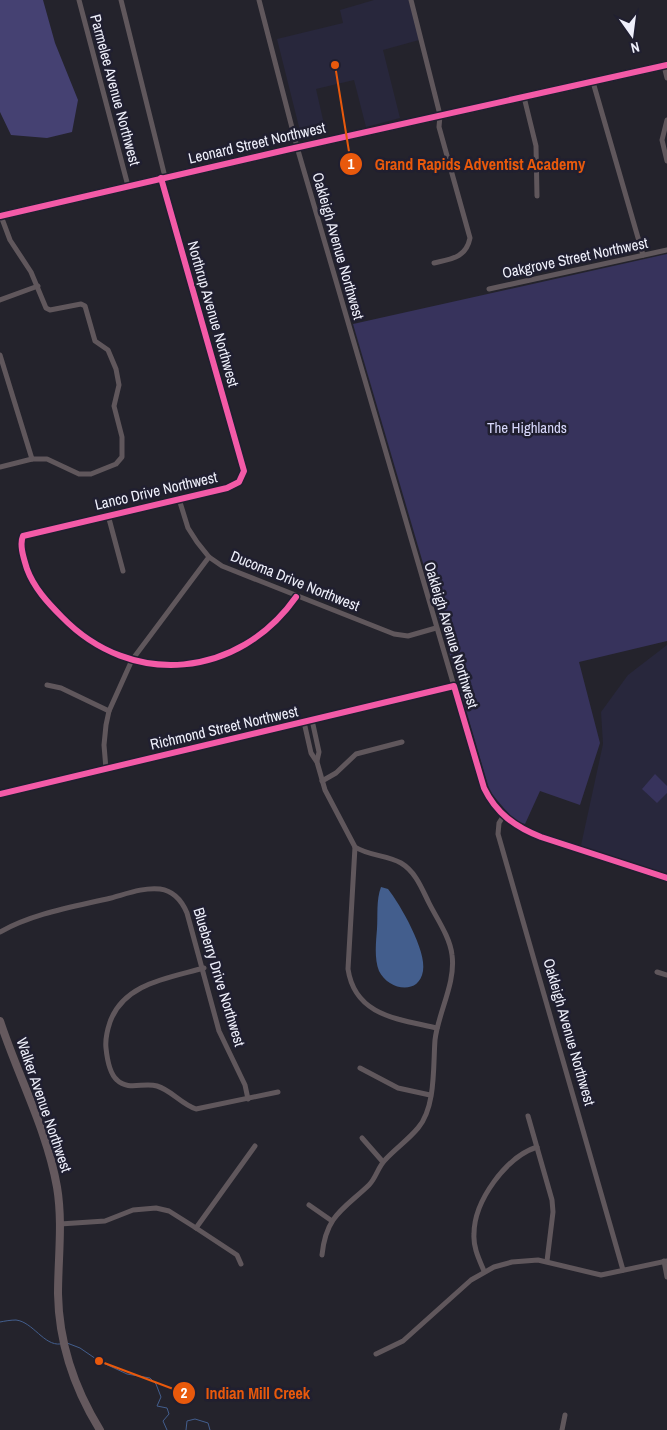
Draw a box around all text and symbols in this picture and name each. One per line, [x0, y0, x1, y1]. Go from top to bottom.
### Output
north arrow [607, 10, 657, 60]
street label: Parmelee Avenue Northwest [85, 12, 146, 168]
text: N [629, 38, 641, 57]
street label: Leonard Street Northwest [186, 116, 328, 169]
callout: Grand Rapids Adventist Academy [339, 149, 595, 180]
text: 1 [348, 153, 355, 174]
text: Grand Rapids Adventist Academy [375, 153, 586, 175]
street label: Oakleigh Avenue Northwest [307, 170, 370, 322]
street label: Oakgrove Street Northwest [500, 232, 650, 283]
street label: Northrup Avenue Northwest [183, 238, 245, 390]
park label: The Highlands [487, 417, 567, 438]
street label: Lanco Drive Northwest [93, 466, 220, 515]
street label: Ducoma Drive Northwest [228, 545, 363, 616]
street label: Oakleigh Avenue Northwest [419, 559, 484, 711]
street label: Richmond Street Northwest [148, 700, 300, 755]
street label: Blueberry Drive Northwest [188, 905, 251, 1049]
street label: Oakleigh Avenue Northwest [538, 956, 601, 1108]
street label: Walker Avenue Northwest [12, 1035, 78, 1175]
callout: Indian Mill Creek [171, 1378, 320, 1409]
text: 2 [181, 1382, 188, 1403]
text: Indian Mill Creek [206, 1382, 311, 1404]

